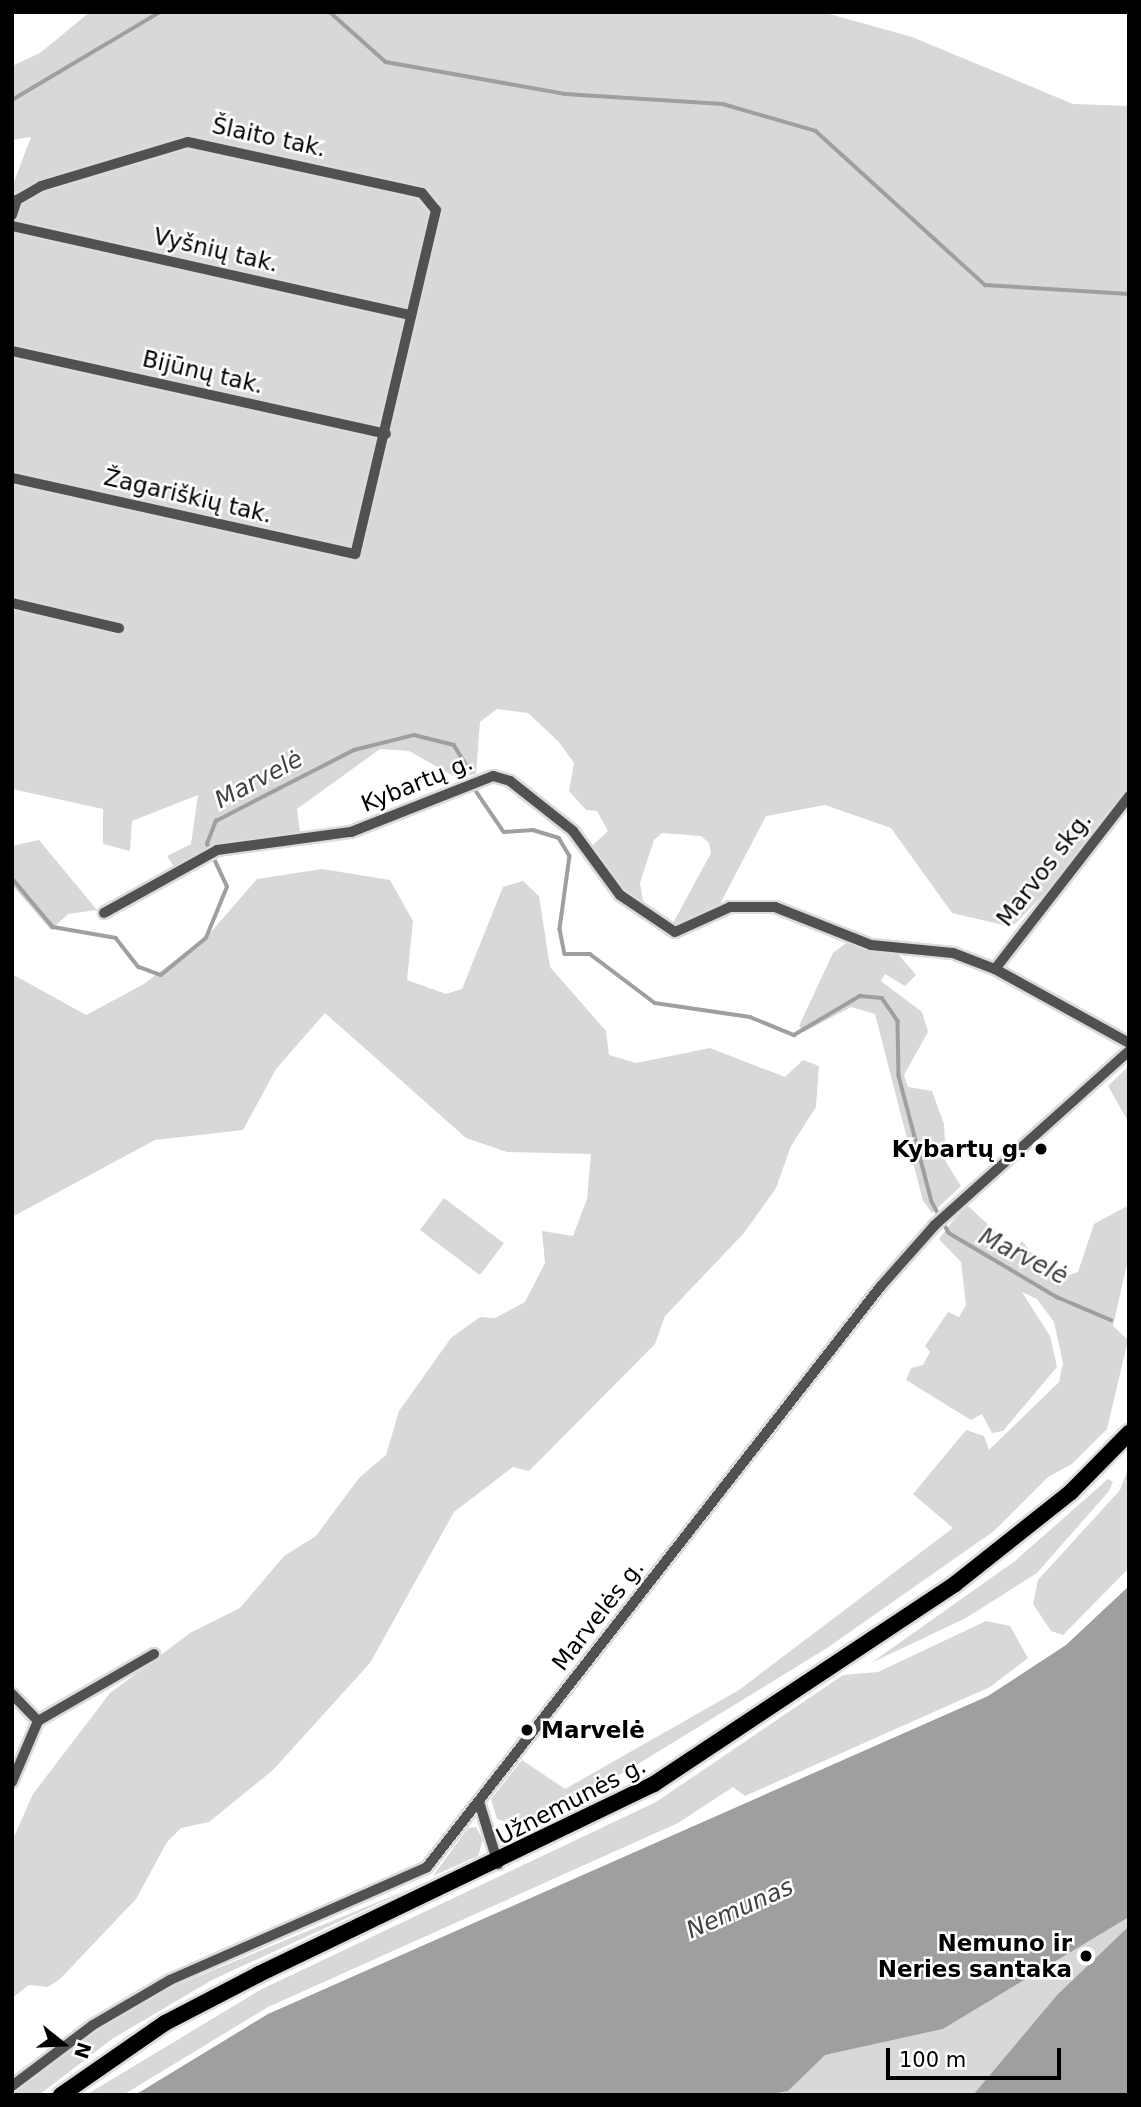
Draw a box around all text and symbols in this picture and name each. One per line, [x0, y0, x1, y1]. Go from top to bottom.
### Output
street label: Šlaito tak. [210, 111, 328, 163]
street label: Vyšnių tak. [151, 222, 281, 278]
street label: Bijūnų tak. [140, 345, 266, 399]
street label: Žagariškių tak. [101, 463, 275, 529]
water label: Marvelė [210, 745, 308, 815]
street label: Kybartų g. [357, 748, 477, 818]
street label: Marvos skg. [991, 806, 1097, 932]
place label: Kybartų g. [892, 1135, 1027, 1163]
marker: Kybartų g. [1033, 1141, 1049, 1157]
water label: Marvelė [974, 1222, 1072, 1292]
street label: Marvelės g. [546, 1554, 650, 1676]
place label: Marvelė [541, 1716, 645, 1744]
marker: Marvelė [519, 1722, 535, 1738]
street label: Užnemunės g. [491, 1751, 651, 1851]
water label: Nemunas [682, 1873, 798, 1945]
place label: Nemuno ir Neries santaka [878, 1929, 1072, 1983]
marker: Nemuno ir Neries santaka [1078, 1948, 1094, 1964]
north arrow [28, 2009, 98, 2079]
scale bar [889, 2034, 1064, 2078]
text: N [70, 2040, 96, 2061]
text: 100 m [899, 2048, 966, 2072]

